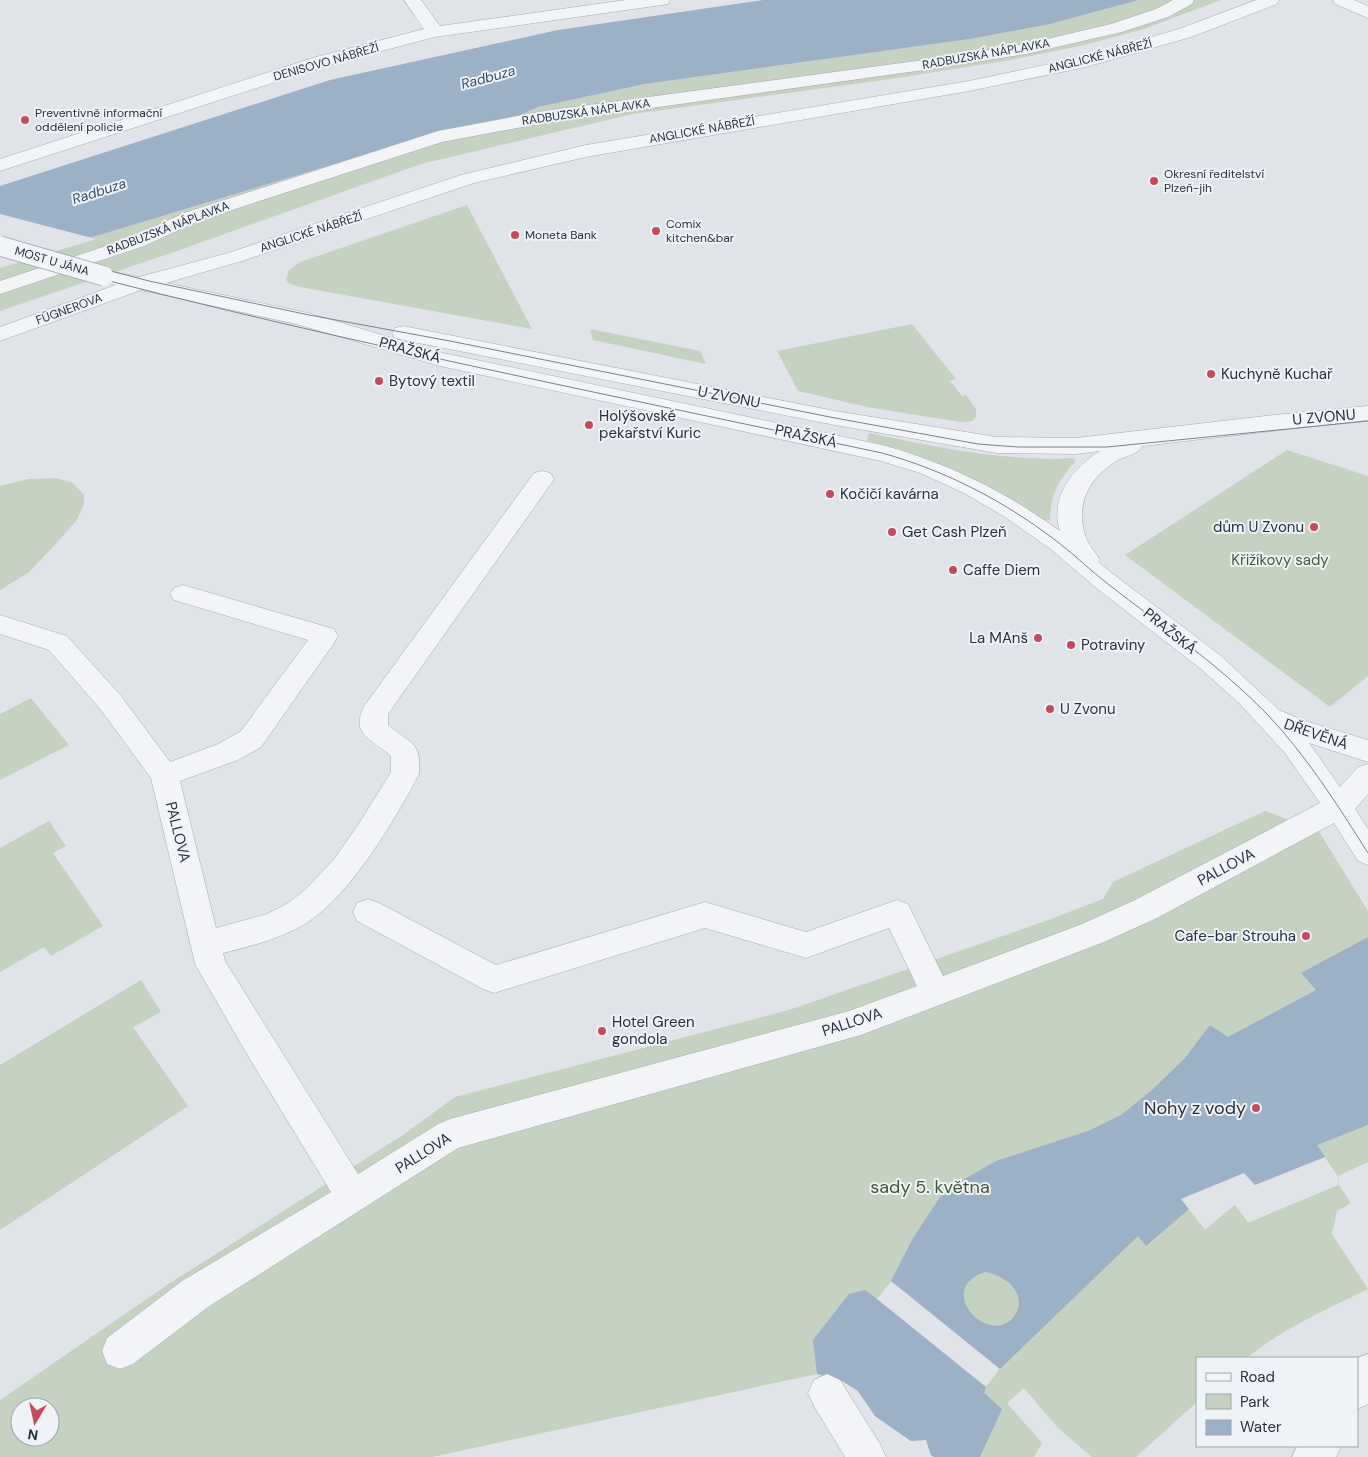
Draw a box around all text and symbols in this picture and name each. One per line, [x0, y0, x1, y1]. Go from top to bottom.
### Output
street label: RADBUZSKÁ NÁPLAVKA [921, 35, 1051, 73]
street label: ANGLICKÉ NÁBŘEŽÍ [1046, 35, 1154, 77]
street label: DENISOVO NÁBŘEŽÍ [271, 39, 381, 85]
water label: Radbuza [459, 61, 518, 93]
street label: RADBUZSKÁ NÁPLAVKA [521, 95, 651, 129]
place label: Preventivně informační oddělení policie [35, 105, 162, 135]
street label: ANGLICKÉ NÁBŘEŽÍ [648, 113, 756, 147]
marker: Preventivně informační oddělení policie [19, 114, 31, 126]
place label: Okresní ředitelství Plzeň-jih [1164, 166, 1264, 196]
water label: Radbuza [70, 174, 129, 208]
marker: Okresní ředitelství Plzeň-jih [1148, 175, 1160, 187]
street label: RADBUZSKÁ NÁPLAVKA [105, 197, 231, 259]
street label: ANGLICKÉ NÁBŘEŽÍ [258, 208, 364, 256]
place label: Comix kitchen&bar [666, 216, 735, 246]
marker: Comix kitchen&bar [650, 225, 662, 237]
place label: Moneta Bank [525, 227, 597, 243]
marker: Moneta Bank [509, 229, 521, 241]
street label: MOST U JÁNA [13, 243, 91, 279]
street label: FÜGNEROVA [34, 290, 104, 328]
street label: PRAŽSKÁ [377, 332, 443, 368]
place label: Kuchyně Kuchař [1221, 364, 1333, 384]
marker: Kuchyně Kuchař [1205, 368, 1217, 380]
place label: Bytový textil [389, 371, 475, 391]
marker: Bytový textil [373, 375, 385, 387]
street label: U ZVONU [696, 381, 762, 413]
street label: U ZVONU [1292, 404, 1356, 430]
place label: Holýšovské pekařství Kuric [599, 406, 701, 443]
marker: Holýšovské pekařství Kuric [583, 419, 595, 431]
street label: PRAŽSKÁ [773, 420, 839, 452]
place label: Kočičí kavárna [840, 484, 939, 504]
marker: Kočičí kavárna [824, 488, 836, 500]
place label: dům U Zvonu [1213, 517, 1304, 537]
marker: dům U Zvonu [1308, 521, 1320, 533]
place label: Get Cash Plzeň [902, 522, 1007, 542]
marker: Get Cash Plzeň [886, 526, 898, 538]
park label: Křižíkovy sady [1231, 550, 1329, 570]
place label: Caffe Diem [963, 560, 1040, 580]
marker: Caffe Diem [947, 564, 959, 576]
street label: PRAŽSKÁ [1139, 603, 1201, 659]
place label: La MAnš [969, 628, 1028, 648]
marker: La MAnš [1032, 632, 1044, 644]
place label: Potraviny [1081, 635, 1146, 655]
marker: Potraviny [1065, 639, 1077, 651]
place label: U Zvonu [1060, 699, 1116, 719]
marker: U Zvonu [1044, 703, 1056, 715]
street label: DŘEVĚNÁ [1281, 714, 1351, 754]
street label: PALLOVA [161, 800, 195, 864]
street label: PALLOVA [1194, 844, 1258, 890]
place label: Cafe-bar Strouha [1174, 926, 1296, 946]
marker: Cafe-bar Strouha [1300, 930, 1312, 942]
street label: PALLOVA [819, 1003, 885, 1041]
place label: Hotel Green gondola [612, 1012, 695, 1049]
marker: Hotel Green gondola [596, 1025, 608, 1037]
place label: Nohy z vody [1144, 1096, 1246, 1120]
marker: Nohy z vody [1250, 1102, 1262, 1114]
street label: PALLOVA [391, 1128, 455, 1178]
park label: sady 5. května [870, 1175, 990, 1199]
legend [1196, 1357, 1358, 1447]
text: Road [1240, 1367, 1275, 1387]
text: Park [1240, 1392, 1270, 1412]
north arrow [10, 1397, 60, 1447]
text: Water [1240, 1417, 1282, 1437]
text: N [27, 1425, 39, 1445]

